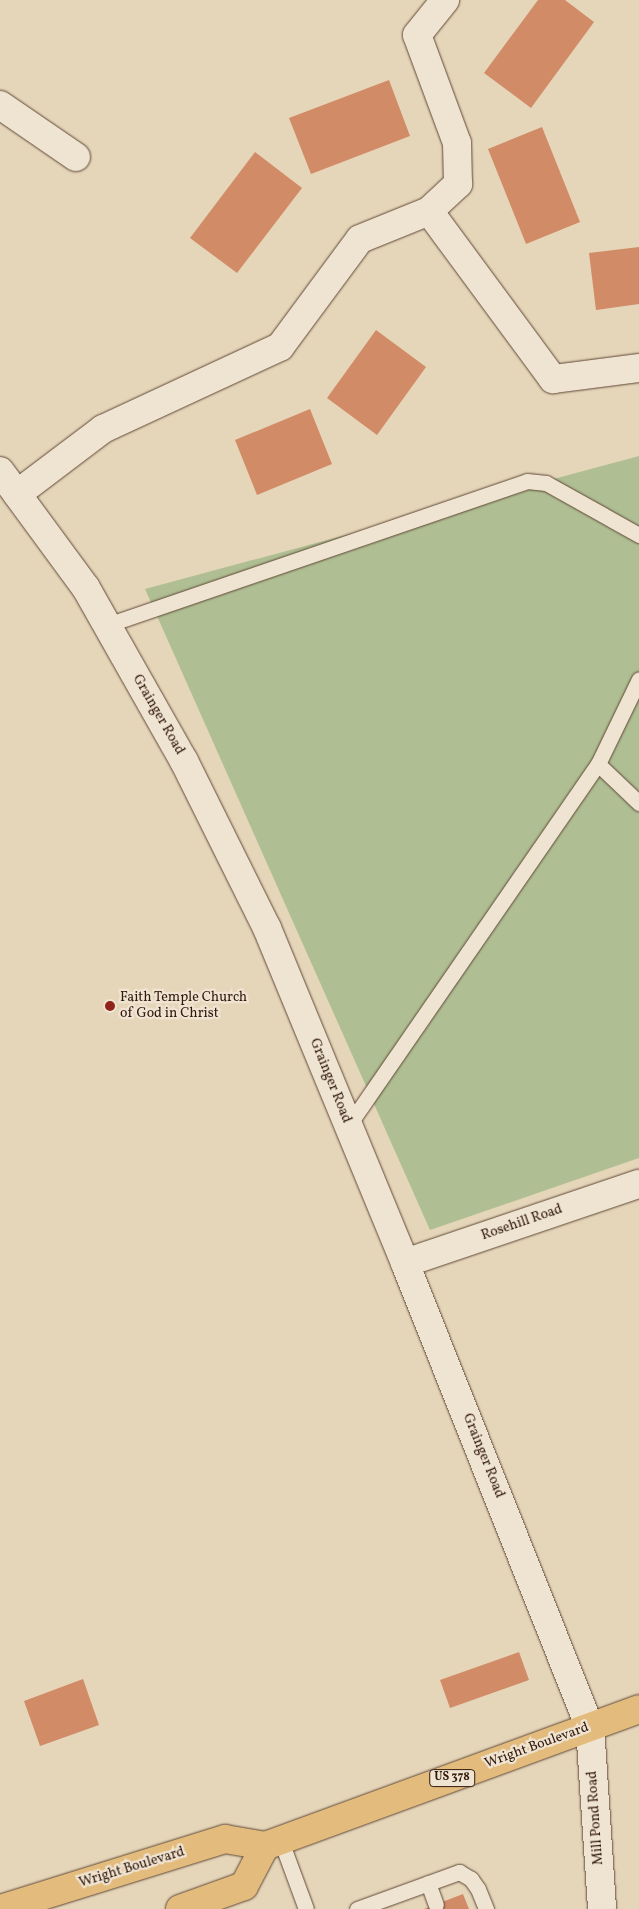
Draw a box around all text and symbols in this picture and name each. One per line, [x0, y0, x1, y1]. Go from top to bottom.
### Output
street label: Grainger Road [128, 672, 188, 758]
place label: Faith Temple Church of God in Christ [120, 990, 248, 1022]
marker: Faith Temple Church of God in Christ [104, 1000, 116, 1012]
street label: Grainger Road [305, 1036, 355, 1126]
street label: Rosehill Road [479, 1201, 565, 1245]
street label: Grainger Road [458, 1411, 508, 1501]
street label: Wright Boulevard [483, 1719, 591, 1773]
road number: US 378 [428, 1769, 476, 1788]
street label: Mill Pond Road [584, 1770, 608, 1866]
street label: Wright Boulevard [77, 1844, 187, 1892]

